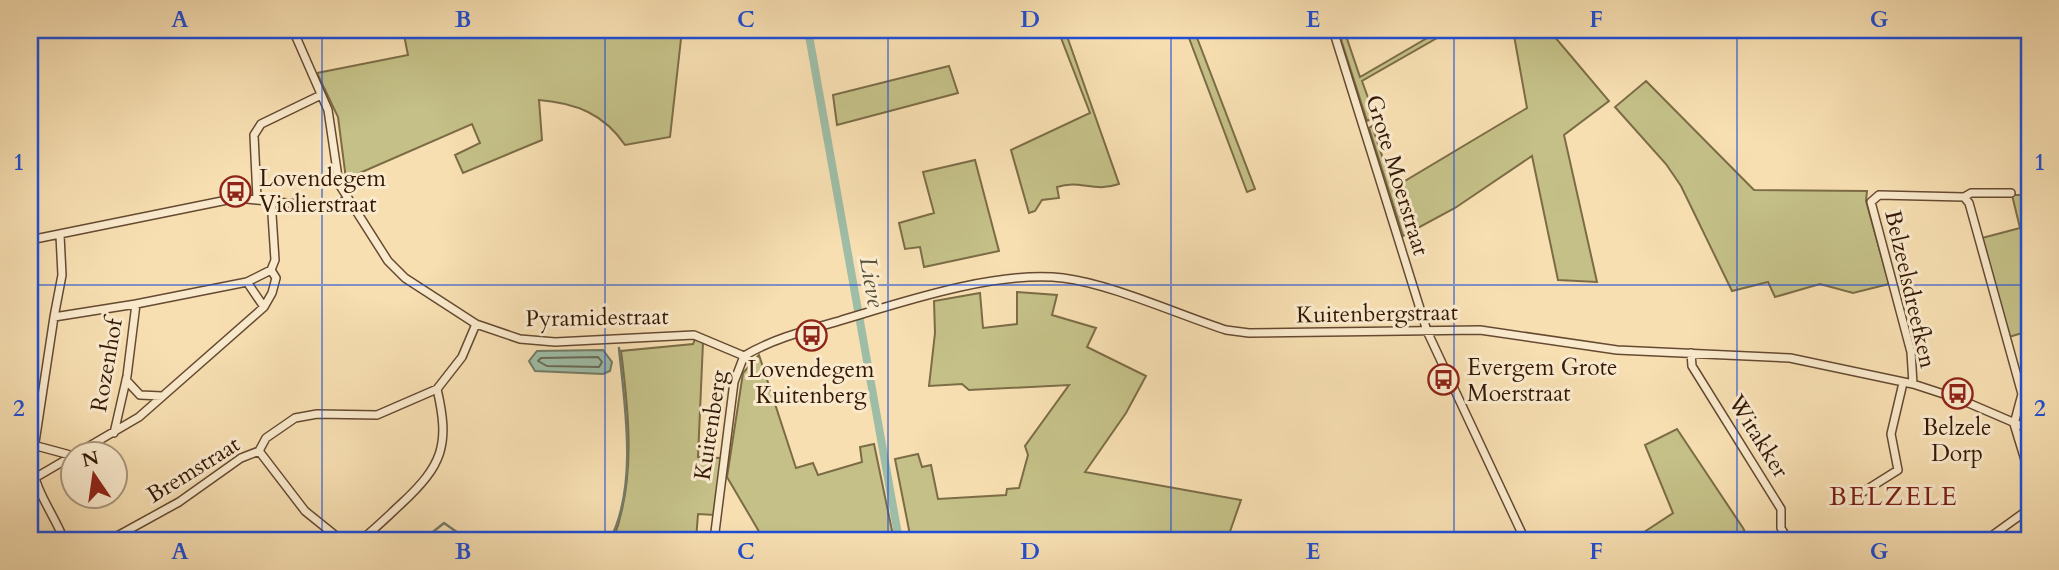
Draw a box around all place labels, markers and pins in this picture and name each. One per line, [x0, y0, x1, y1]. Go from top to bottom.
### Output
place label: Lovendegem Violierstraat [259, 163, 387, 220]
bus stop icon: Lovendegem Violierstraat [219, 174, 253, 208]
bus stop icon: Lovendegem Kuitenberg [794, 318, 828, 352]
place label: Evergem Grote Moerstraat [1467, 352, 1617, 409]
place label: Lovendegem Kuitenberg [748, 354, 875, 411]
bus stop icon: Evergem Grote Moerstraat [1427, 363, 1461, 397]
bus stop icon: Belzele Dorp [1940, 376, 1974, 410]
place label: Belzele Dorp [1923, 412, 1991, 469]

